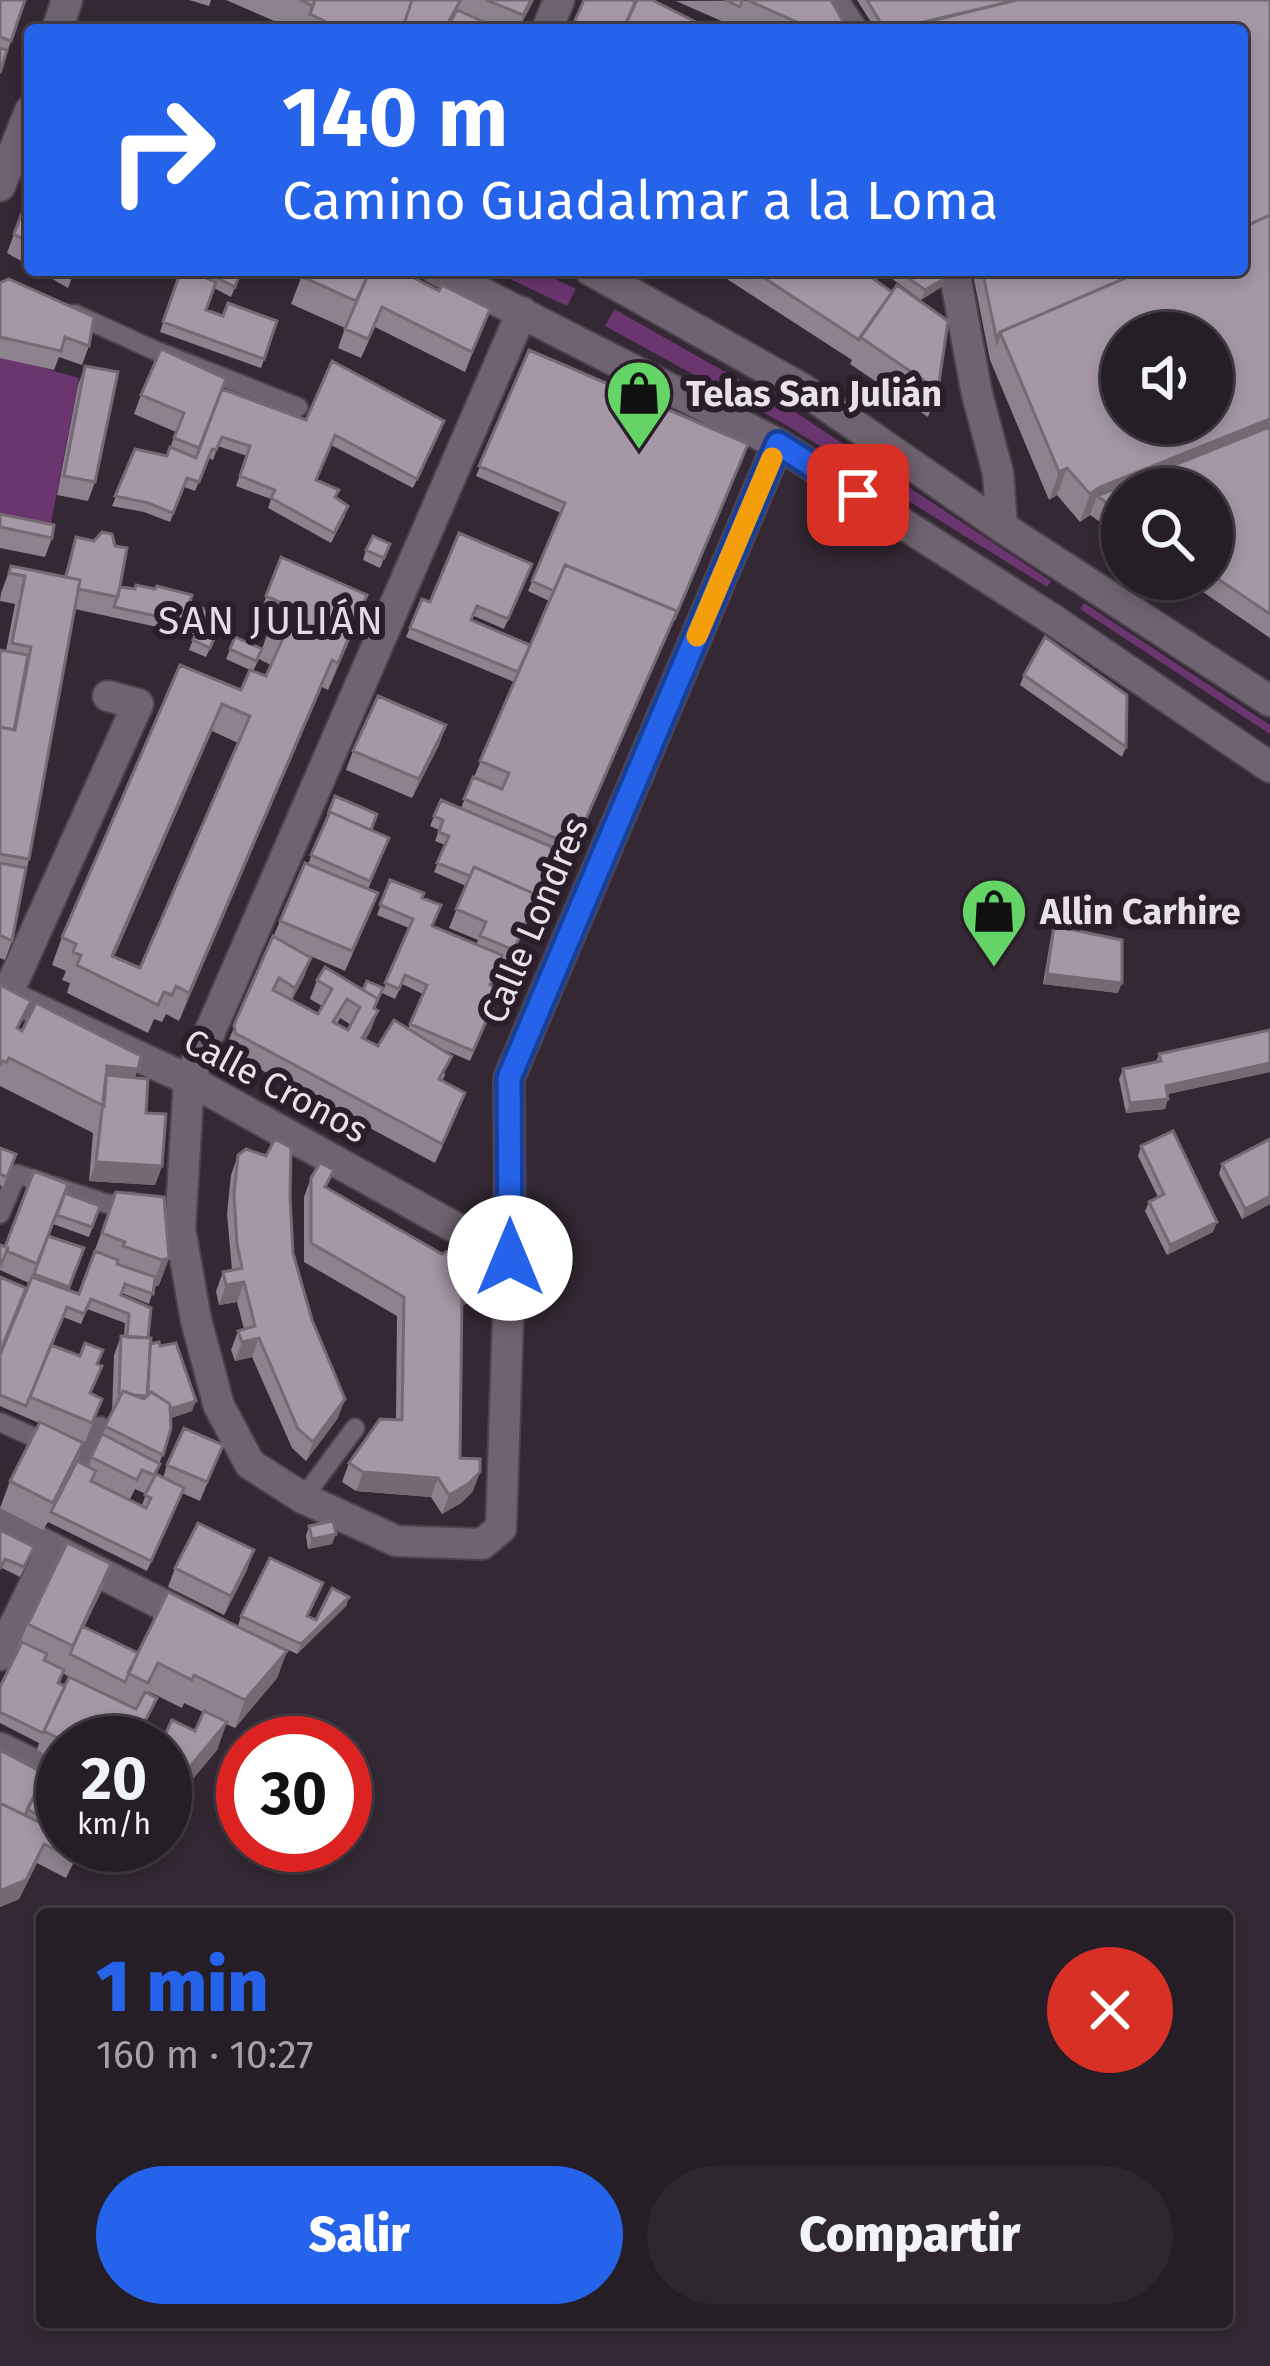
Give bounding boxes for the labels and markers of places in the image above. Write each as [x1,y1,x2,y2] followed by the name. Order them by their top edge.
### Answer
[604,358,674,452] shop icon: Telas San Julián
[686,372,942,416] place label: Telas San Julián
[807,444,909,546] pin
[959,876,1029,970] shop icon: Allin Carhire
[1039,890,1241,934] place label: Allin Carhire

